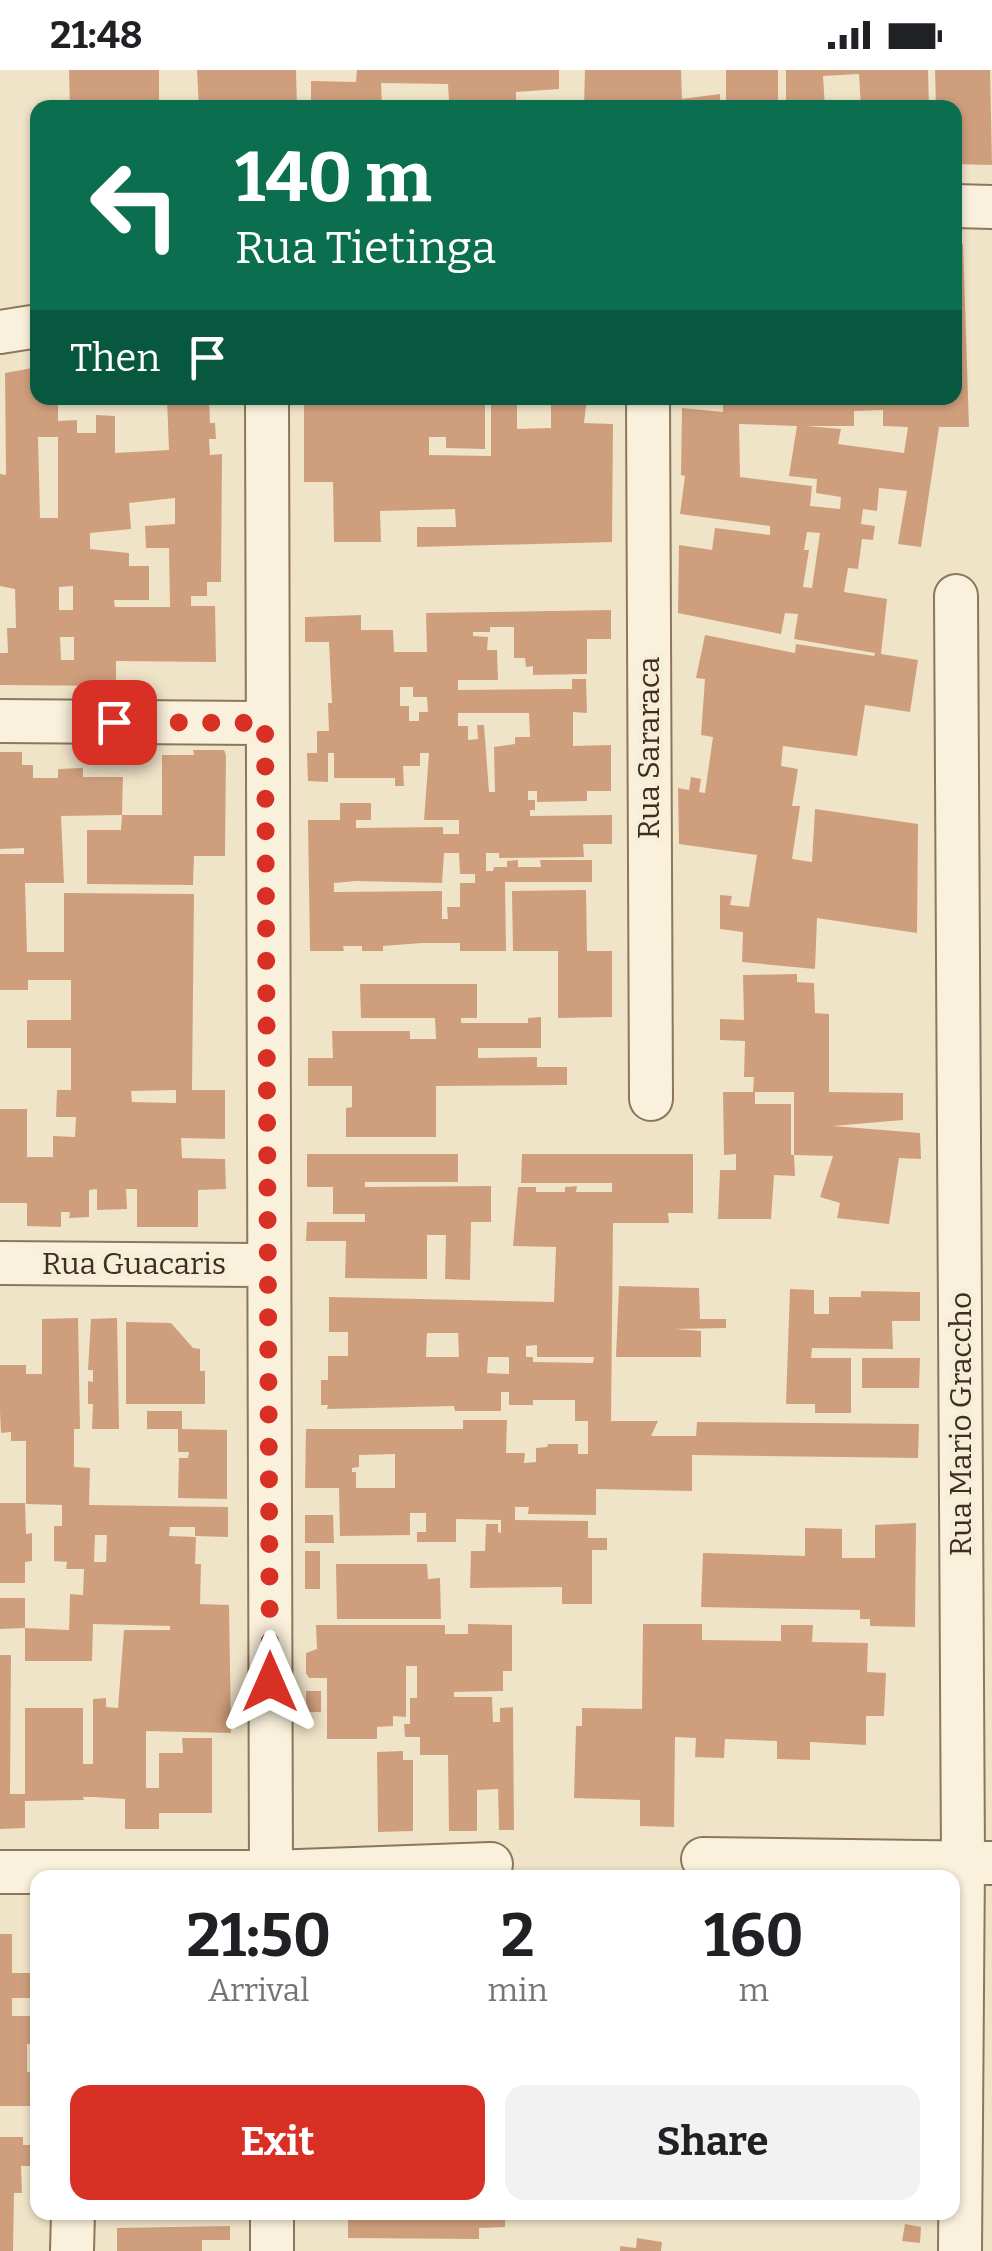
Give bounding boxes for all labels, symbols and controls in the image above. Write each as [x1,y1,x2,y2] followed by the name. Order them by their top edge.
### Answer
[50,12,143,58] text: 21:48
[235,136,432,220] text: 140 m
[70,140,200,270] icon: left
[235,221,496,275] text: Rua Tietinga
[180,330,235,385] icon: arrive
[70,335,160,381] text: Then
[631,657,667,839] street label: Rua Sararaca
[72,680,157,765] pin
[87,695,142,750] icon: arrive
[42,1246,226,1282] street label: Rua Guacaris
[943,1292,979,1556] street label: Rua Mario Graccho
[218,1630,322,1734] position arrow
[186,1900,331,1972] text: 21:50
[501,1900,534,1972] text: 2
[704,1900,804,1972] text: 160
[208,1971,309,2009] text: Arrival
[487,1971,548,2009] text: min
[739,1971,769,2009] text: m
[70,2085,485,2200] button: Exit
[505,2085,920,2200] button: Share

